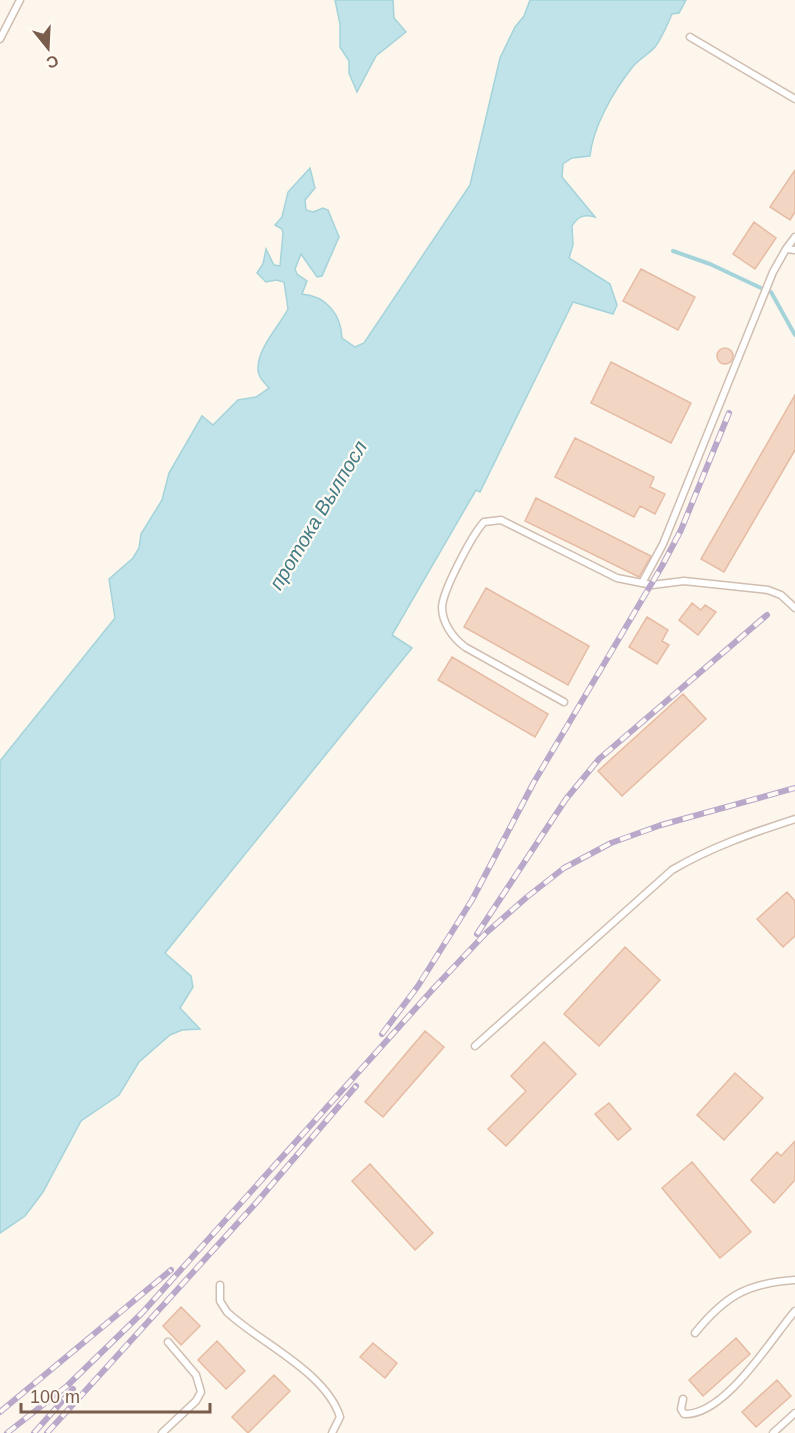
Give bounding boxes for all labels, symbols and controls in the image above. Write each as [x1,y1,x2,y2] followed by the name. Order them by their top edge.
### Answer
[18,18,78,78] north arrow
[44,52,61,72] text: С
[265,437,371,593] water label: протока Вылпосл
[21,1376,210,1414] scale bar
[30,1387,80,1407] text: 100 m

